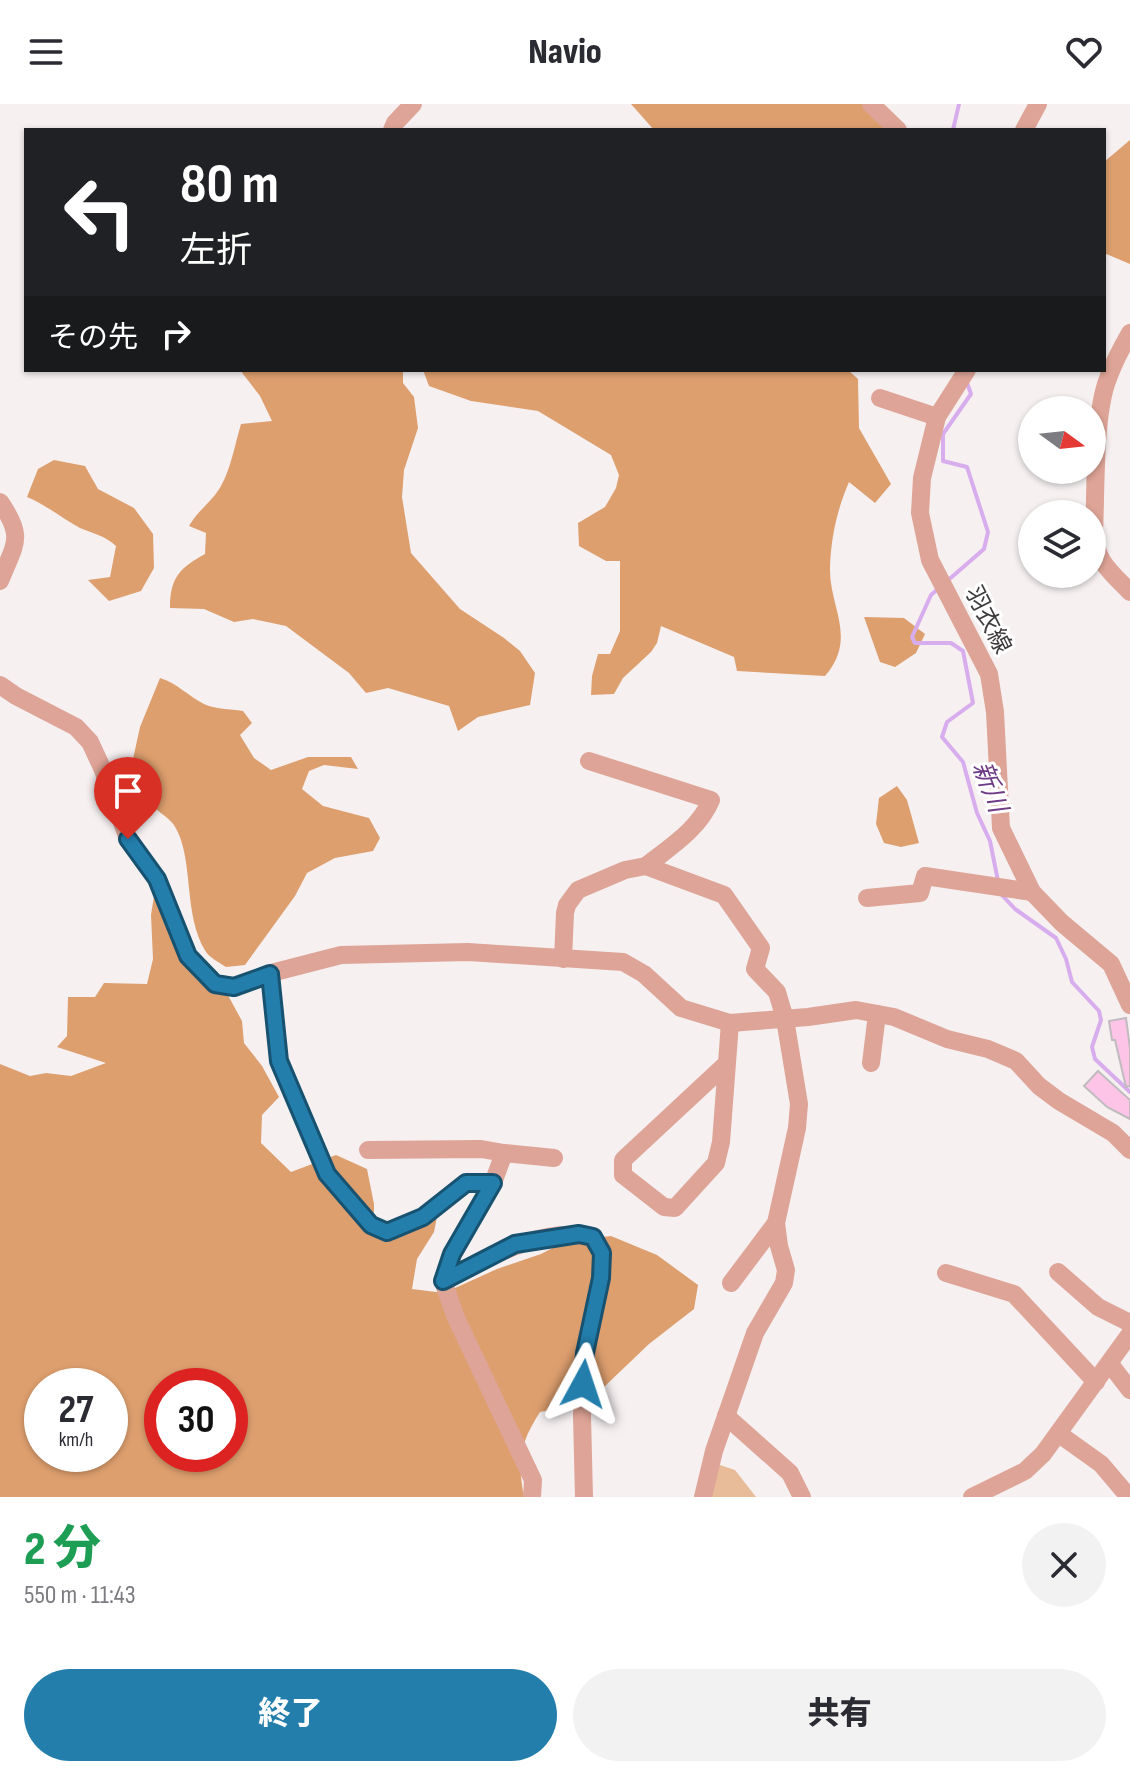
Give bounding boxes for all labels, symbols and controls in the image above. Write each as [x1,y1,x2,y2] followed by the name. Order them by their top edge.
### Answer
[24,30,68,74] icon: menu
[1062,30,1106,74] icon: heart
[528,31,602,74] text: Navio
[180,152,279,219] text: 80 m
[48,160,152,264] icon: left
[180,230,252,273] text: 左折
[154,312,198,356] icon: right
[48,320,138,356] text: その先
[1018,396,1106,484] north arrow
[1018,396,1106,588] map controls
[1018,500,1106,588] button: layers
[959,581,1017,659] street label: 羽衣線
[94,757,162,839] pin
[965,757,1014,820] water label: 新川
[106,769,150,813] icon: arrive
[541,1342,625,1426] position arrow
[144,1368,248,1472] speed limit sign: 30
[59,1386,93,1434] text: 27
[59,1428,93,1452] text: km/h
[24,1521,101,1578] text: 2 分
[1022,1523,1106,1607] button: close
[24,1580,136,1611] text: 550 m · 11:43
[24,1669,557,1761] button: 終了
[573,1669,1106,1761] button: 共有

